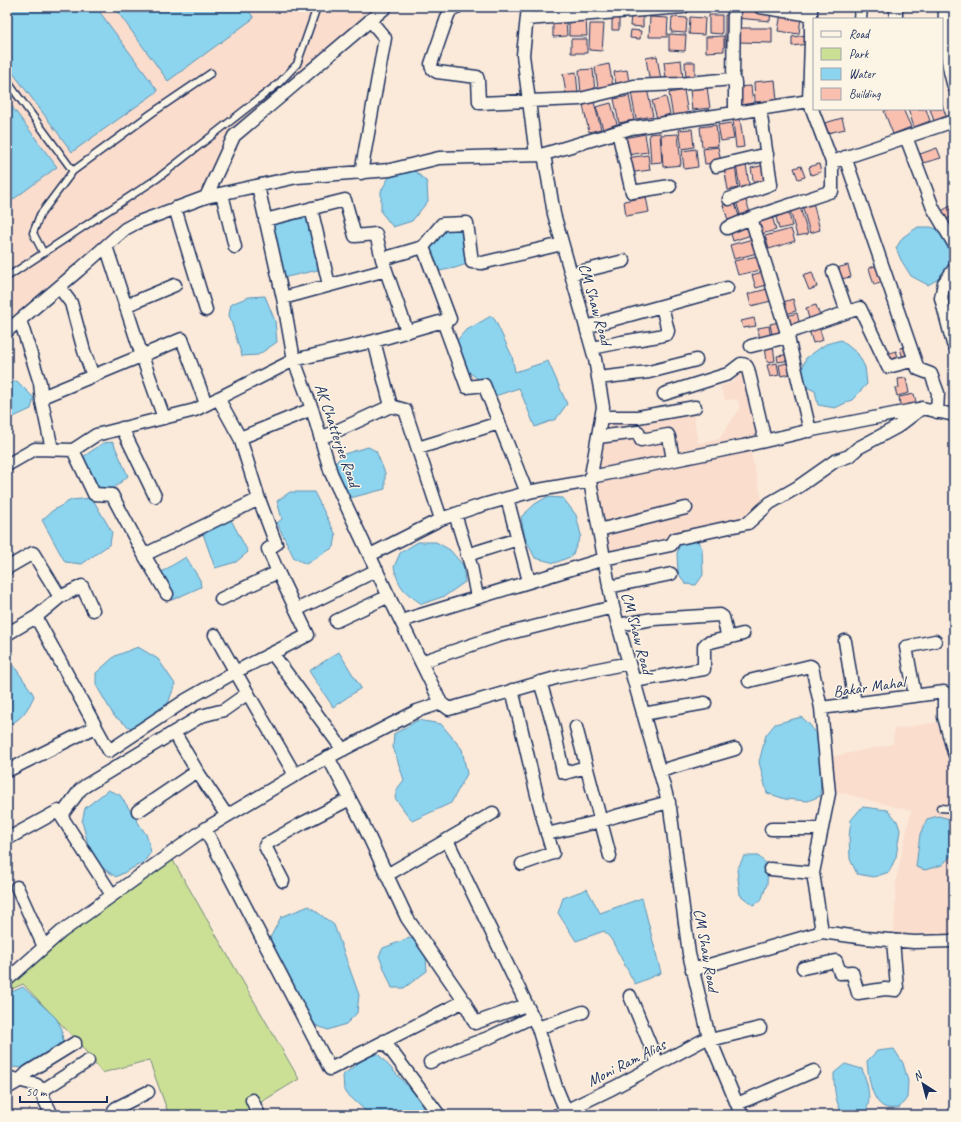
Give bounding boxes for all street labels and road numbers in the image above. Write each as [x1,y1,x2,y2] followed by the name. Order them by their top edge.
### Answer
[574,261,617,350] street label: CM Shaw Road
[310,381,365,492] street label: AK Chatterjee Road
[617,590,658,679] street label: CM Shaw Road
[832,672,910,702] street label: Bakar Mahal
[689,907,724,996] street label: CM Shaw Road
[584,1034,670,1091] street label: Moni Ram Alias

